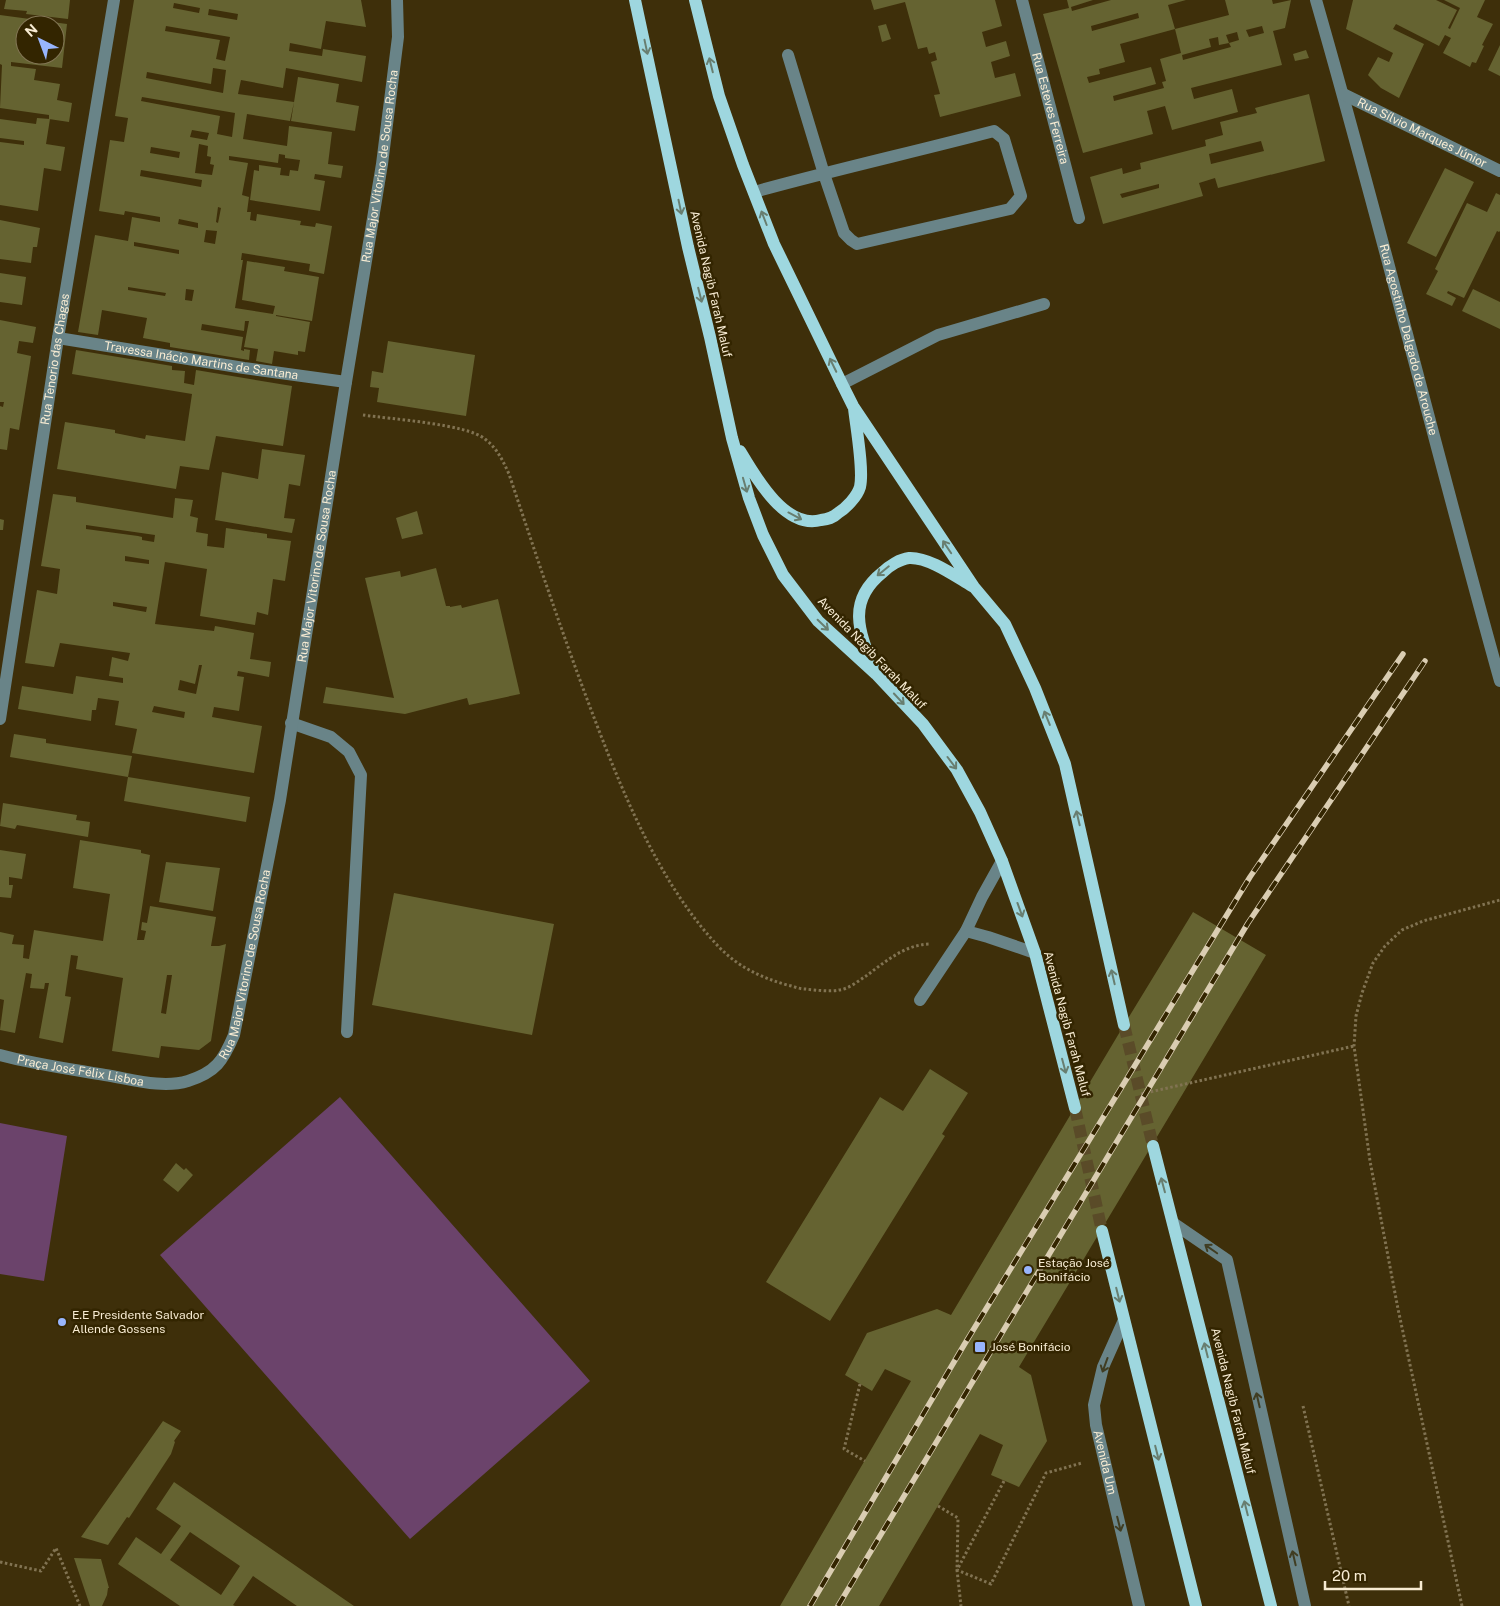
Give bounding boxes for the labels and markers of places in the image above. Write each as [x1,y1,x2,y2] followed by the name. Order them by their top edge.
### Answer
[1038,1256,1110,1284] place label: Estação José Bonifácio
[1022,1264,1034,1276] marker: Estação José Bonifácio
[72,1308,205,1336] place label: E.E Presidente Salvador Allende Gossens
[56,1316,68,1328] marker: E.E Presidente Salvador Allende Gossens
[973,1340,987,1354] marker: José Bonifácio
[991,1340,1071,1354] place label: José Bonifácio

